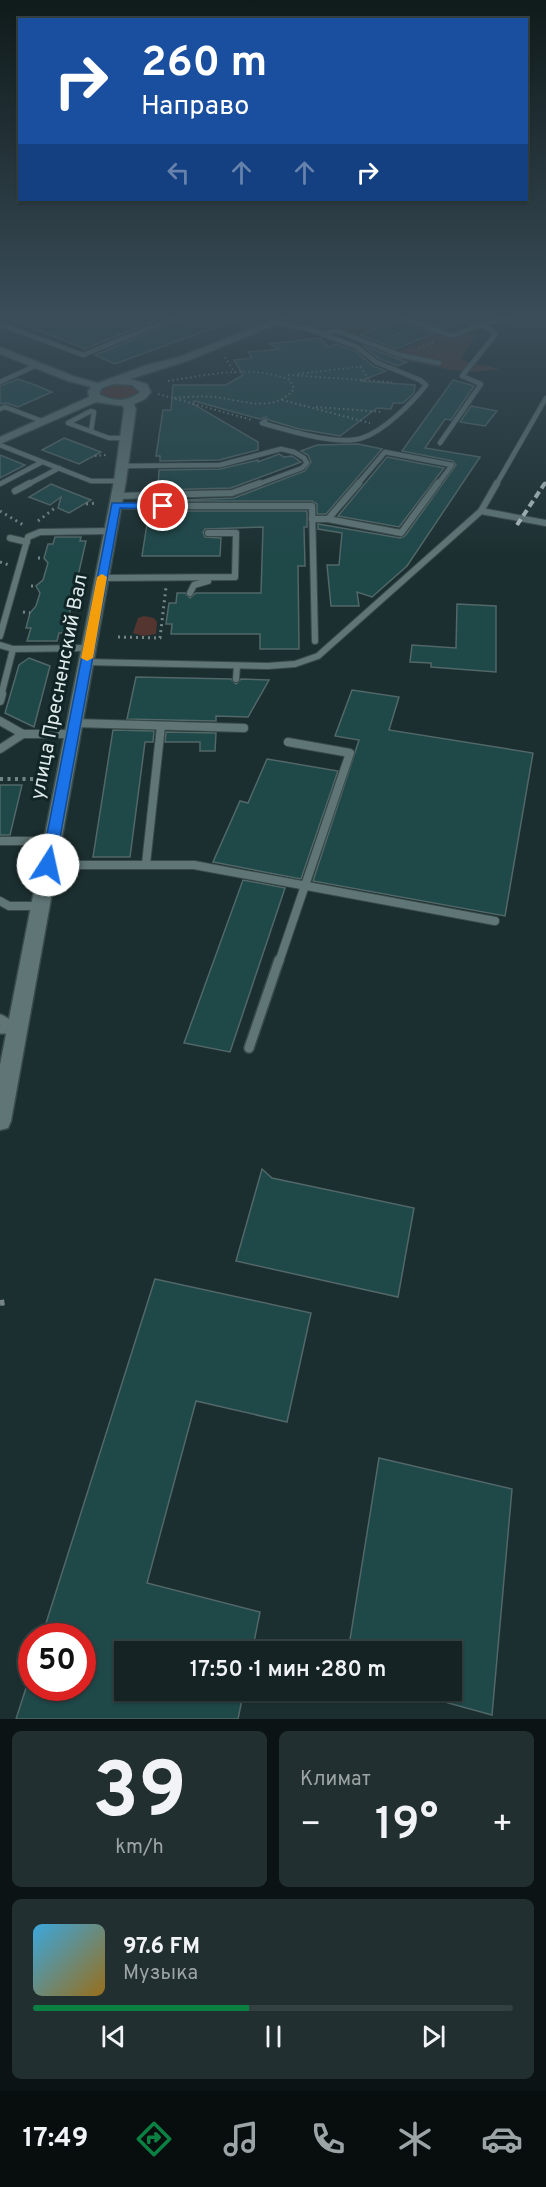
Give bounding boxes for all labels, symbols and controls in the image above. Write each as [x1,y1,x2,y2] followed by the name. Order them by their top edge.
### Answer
[141,38,267,91] text: 260 m
[42,42,120,120] icon: right
[141,90,249,124] text: Направо
[162,156,195,189] icon: left
[225,156,258,189] icon: ahead
[288,156,321,189] icon: ahead
[351,156,384,189] icon: right
[137,480,188,531] pin
[146,489,179,522] icon: arrive
[25,572,95,802] street label: улица Пресненский Вал
[16,833,80,897] position arrow
[18,1623,96,1701] speed limit sign: 50
[190,1657,386,1684] text: 17:50 · 1 мин · 280 m
[92,1746,187,1845] text: 39
[300,1767,371,1793] text: Климат
[375,1798,438,1855] text: 19°
[300,1805,321,1847] text: −
[492,1805,513,1847] text: +
[115,1835,164,1861] text: km/h
[123,1934,200,1961] text: 97.6 FM
[123,1961,198,1987] text: Музыка
[97,2020,130,2053] icon: previous
[257,2020,290,2053] icon: pause
[417,2020,450,2053] icon: next
[133,2118,175,2160] icon: directions
[220,2118,262,2160] icon: music
[307,2118,349,2160] icon: phone
[394,2118,436,2160] icon: climate
[481,2118,523,2160] icon: car
[23,2122,88,2156] text: 17:49

